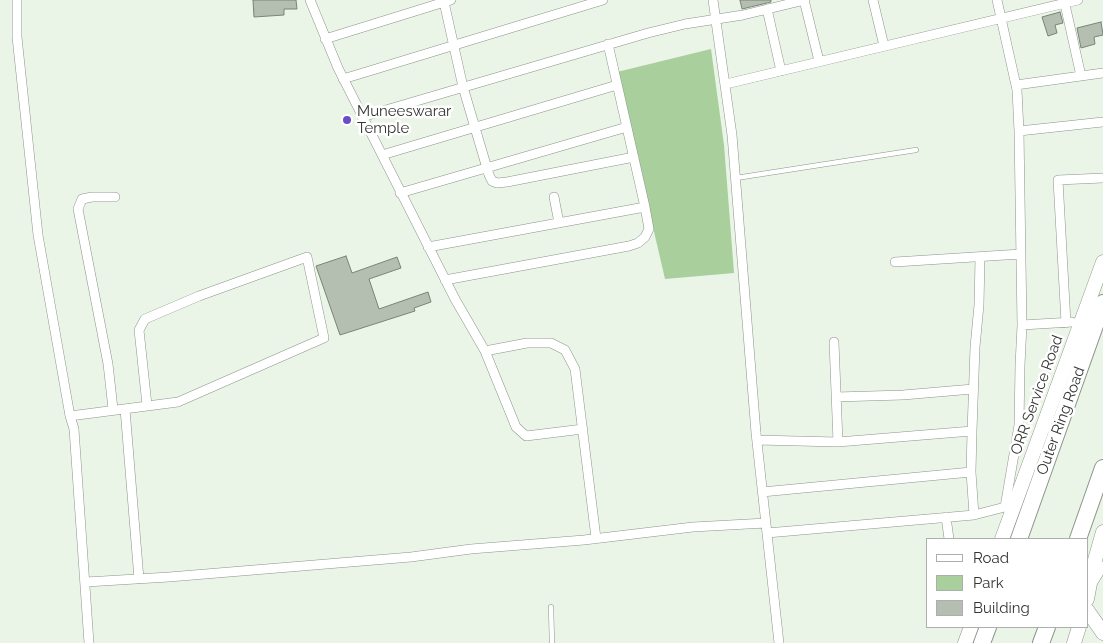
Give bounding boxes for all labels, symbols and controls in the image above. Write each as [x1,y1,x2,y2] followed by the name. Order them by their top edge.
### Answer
[357,102,451,137] place label: Muneeswarar Temple
[341,114,353,126] marker: Muneeswarar Temple
[1007,333,1067,457] street label: ORR Service Road
[1033,364,1089,478] street label: Outer Ring Road
[926,538,1088,628] legend
[973,549,1009,567] text: Road
[973,574,1004,592] text: Park
[973,599,1030,617] text: Building

